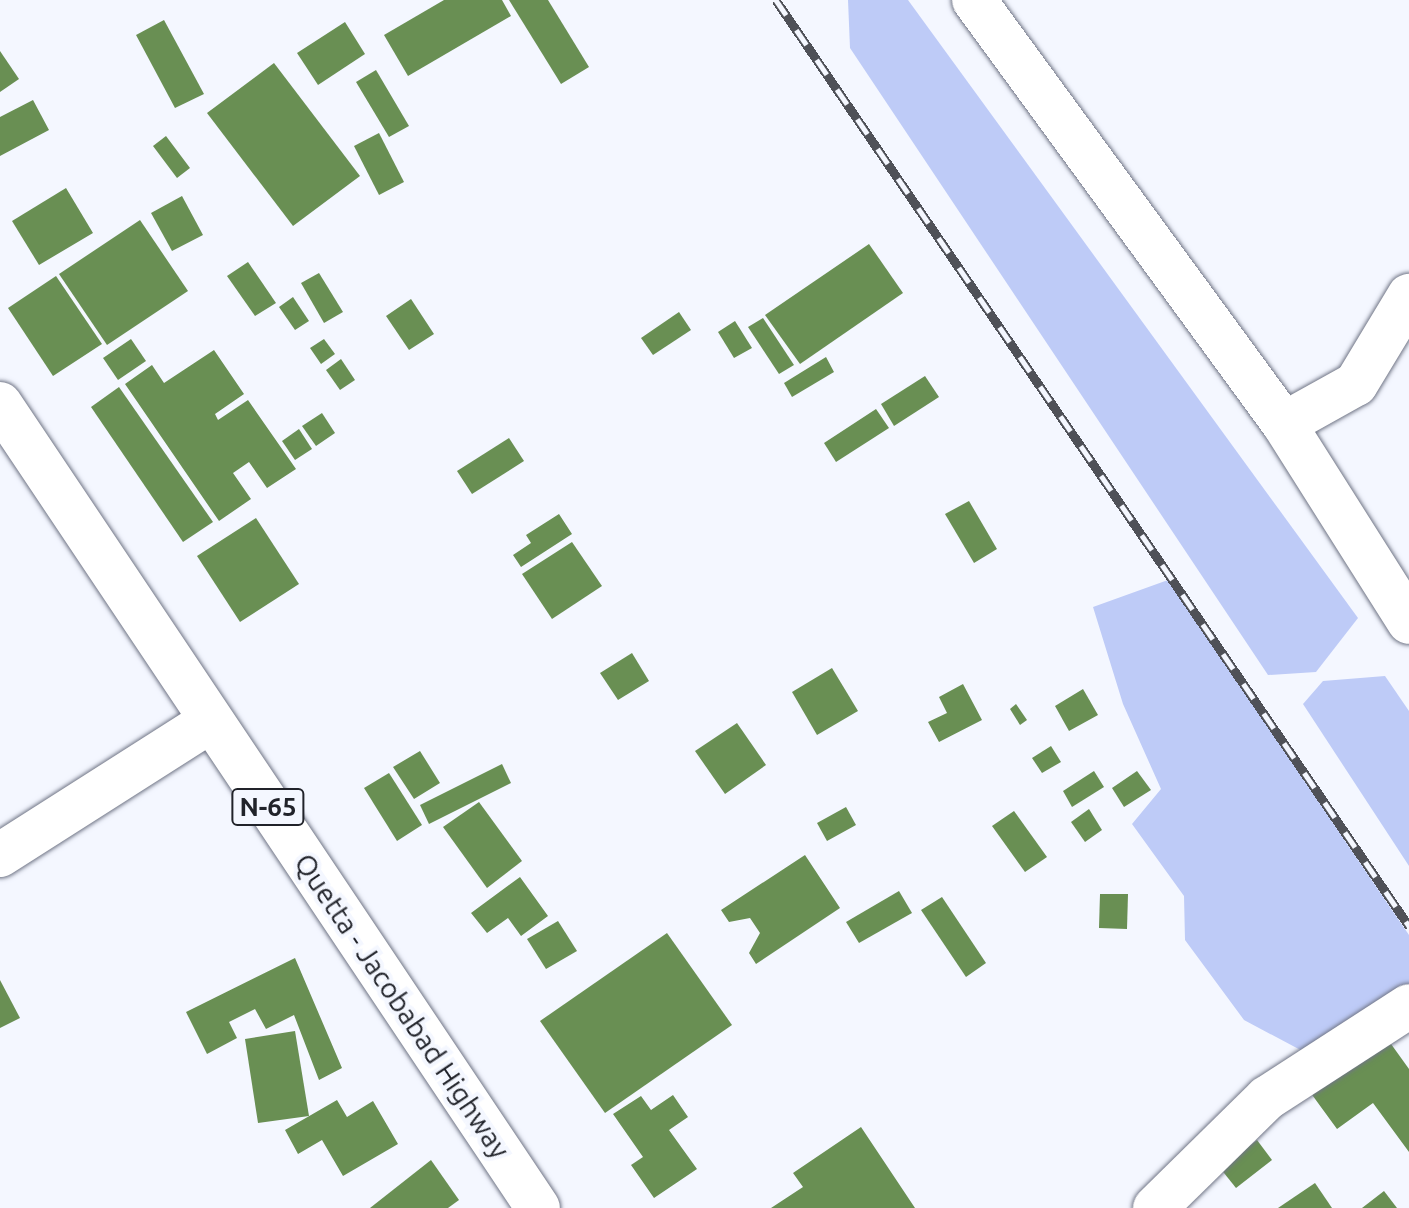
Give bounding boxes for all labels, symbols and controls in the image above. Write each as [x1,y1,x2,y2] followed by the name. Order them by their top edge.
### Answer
[230,785,306,829] road number: N-65
[287,847,517,1165] street label: Quetta - Jacobabad Highway

